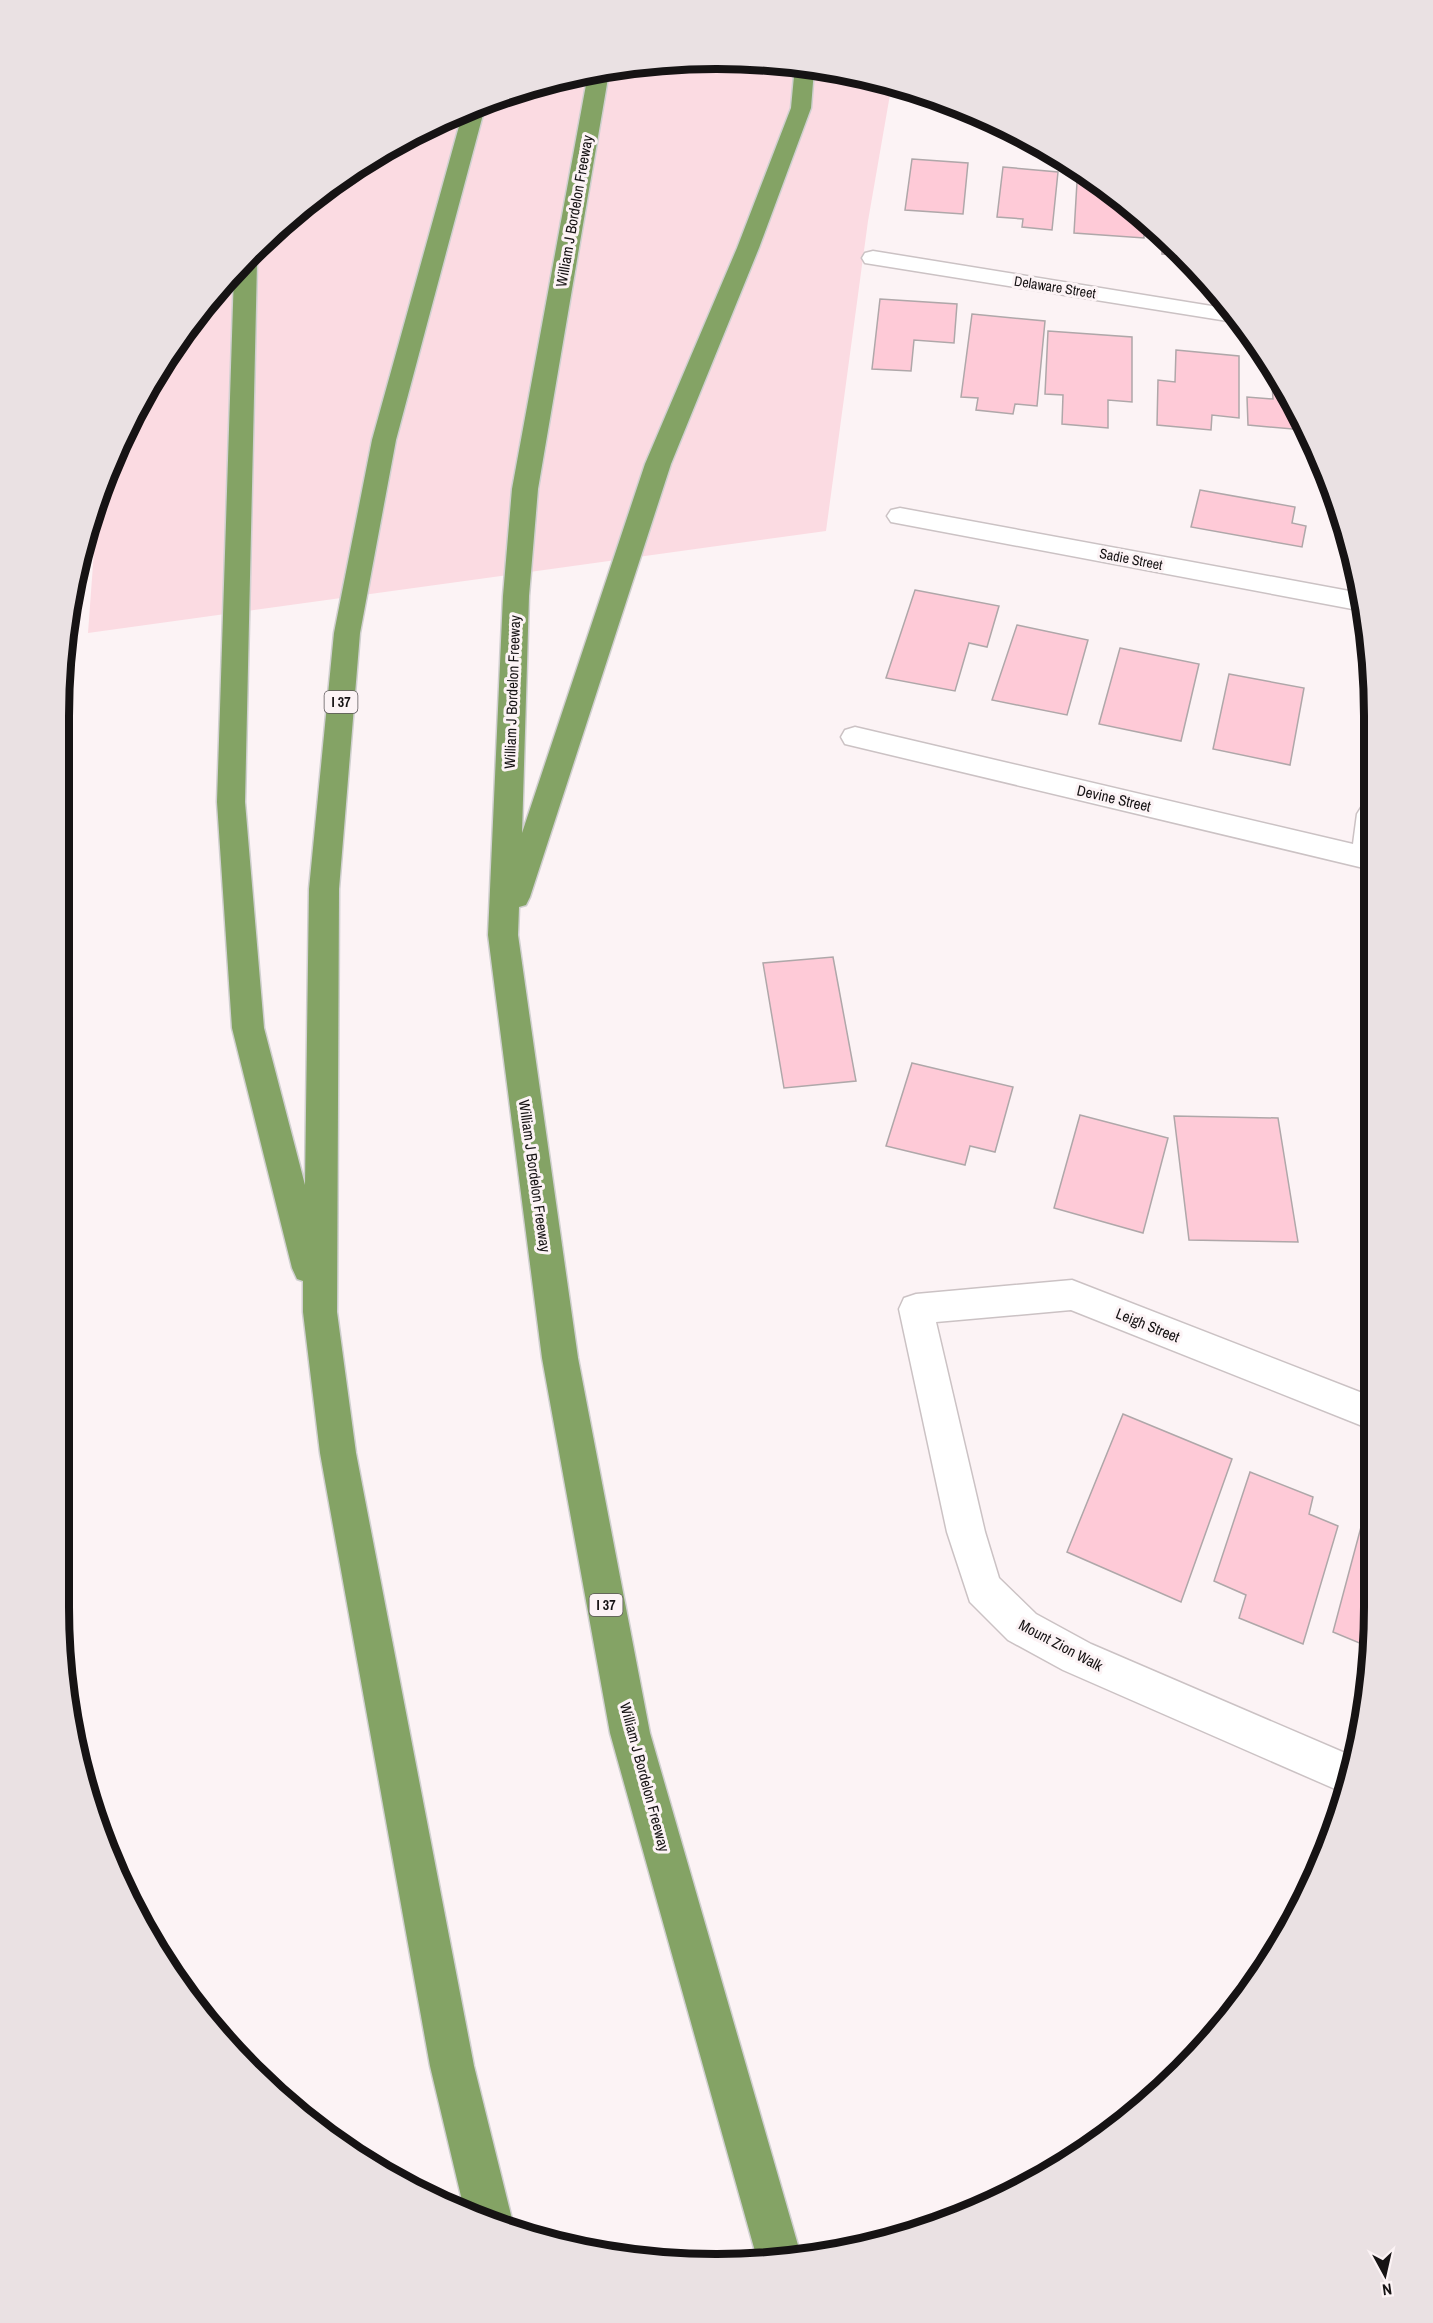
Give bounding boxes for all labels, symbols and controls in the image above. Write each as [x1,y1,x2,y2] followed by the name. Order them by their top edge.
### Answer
[550,133,598,289] street label: William J Bordelon Freeway
[1013,272,1097,302] street label: Delaware Street
[1098,544,1164,574] street label: Sadie Street
[499,614,525,769] street label: William J Bordelon Freeway
[324,691,358,713] road number: I 37
[1075,779,1154,817] street label: Devine Street
[514,1098,556,1254] street label: William J Bordelon Freeway
[1113,1303,1184,1348] street label: Leigh Street
[590,1594,622,1616] road number: I 37
[1015,1614,1108,1676] street label: Mount Zion Walk
[615,1700,675,1855] street label: William J Bordelon Freeway
[1355,2245,1415,2305] north arrow
[1381,2278,1393,2301] text: N

